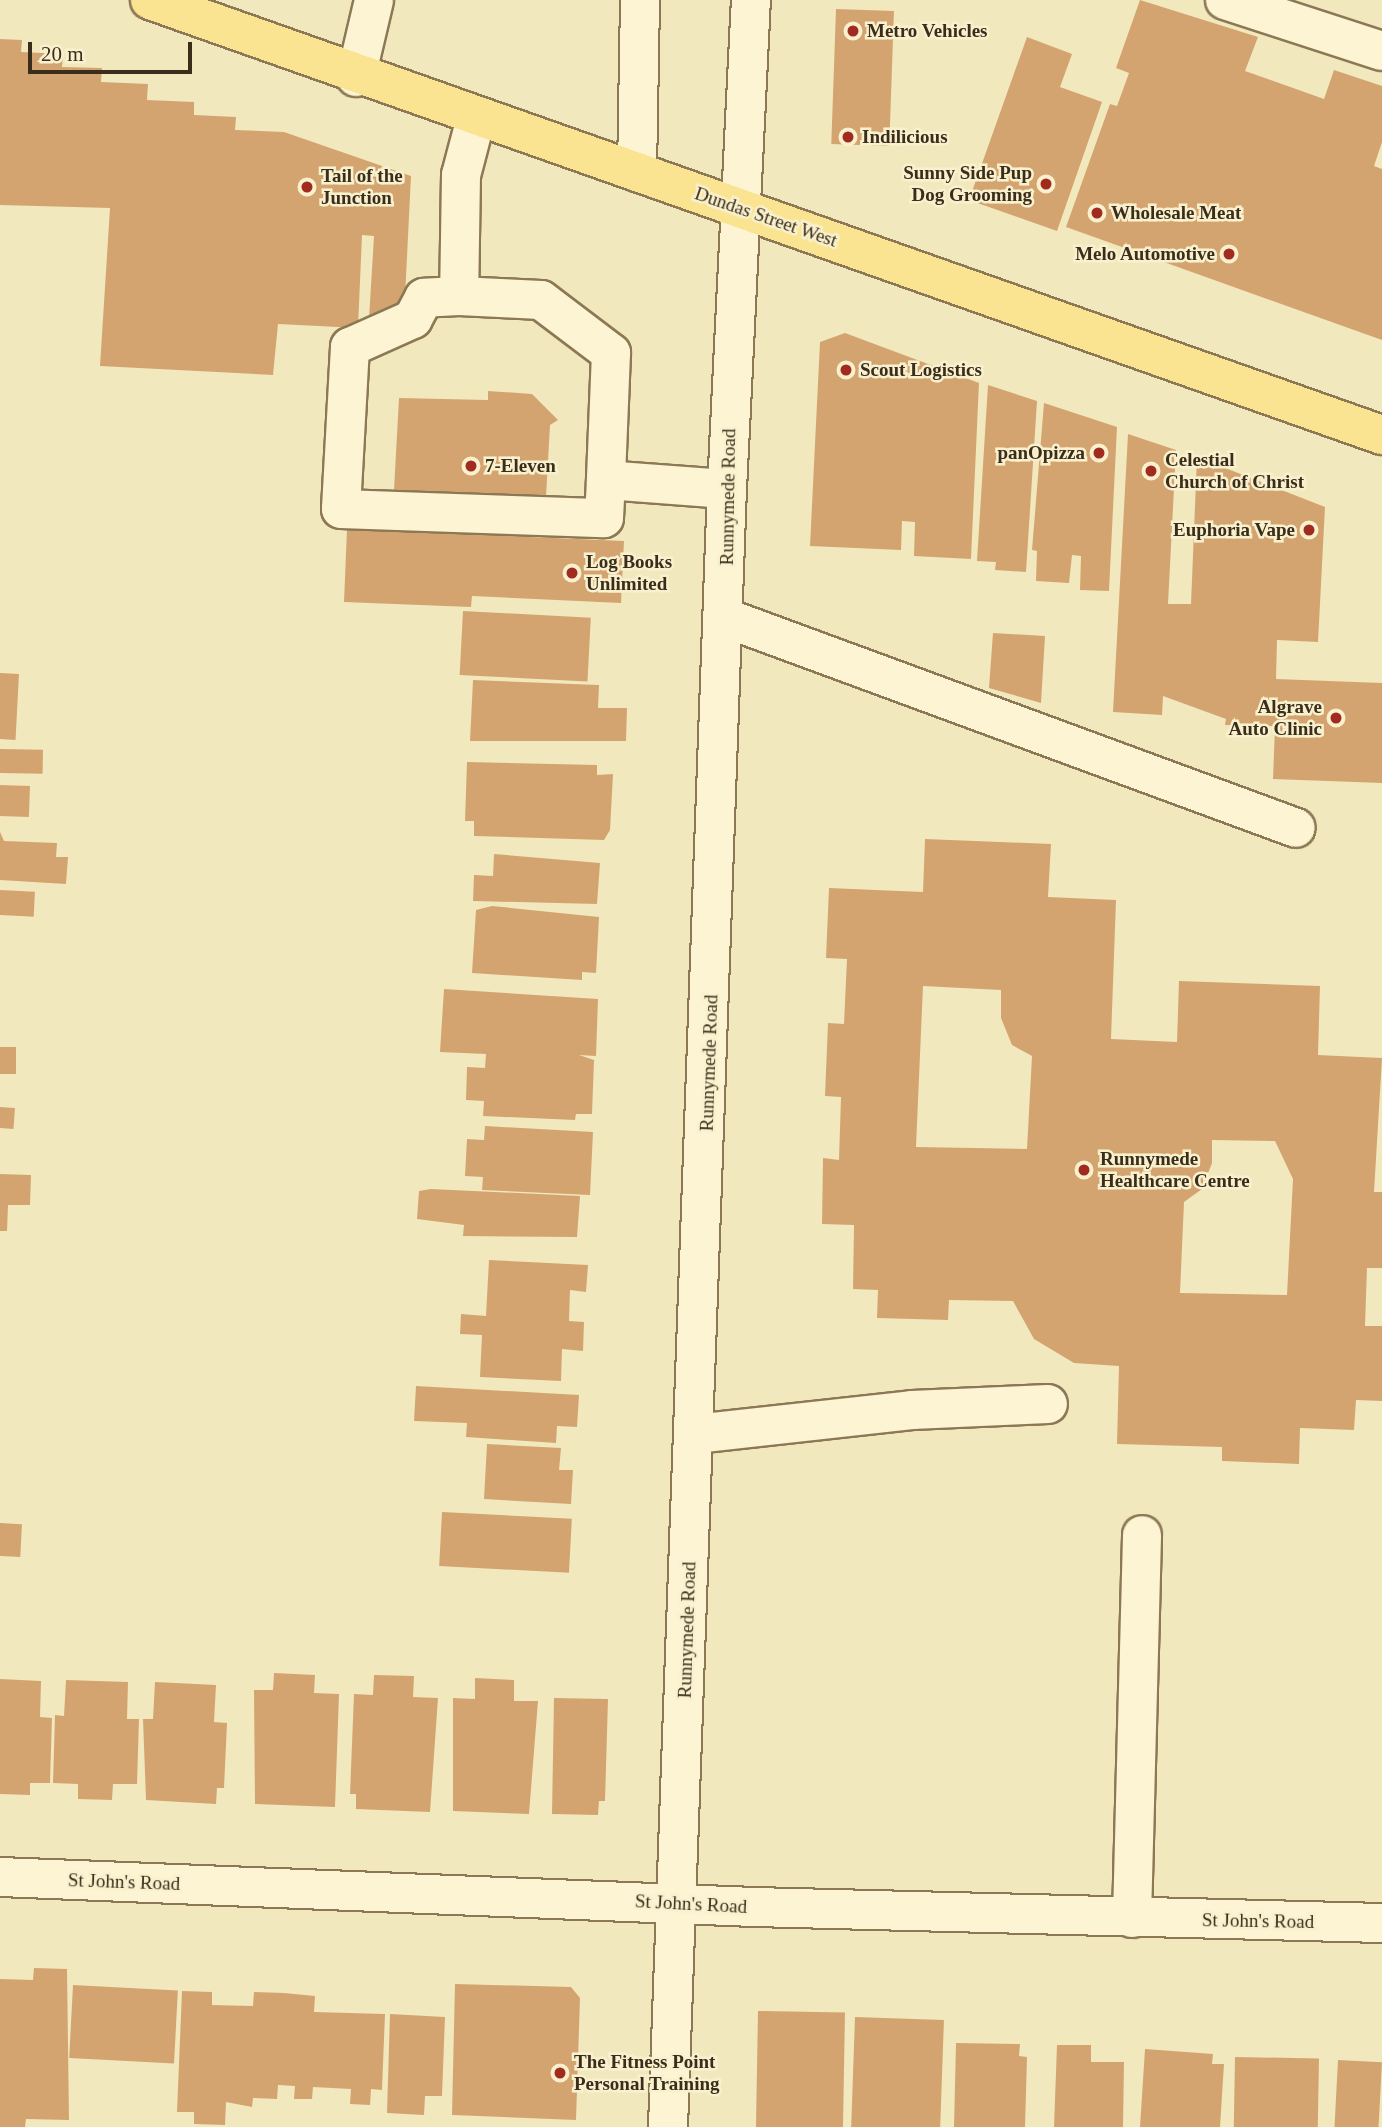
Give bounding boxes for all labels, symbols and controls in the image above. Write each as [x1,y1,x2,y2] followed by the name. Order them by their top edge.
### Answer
[867,20,988,42] place label: Metro Vehicles
[845,23,861,39] marker: Metro Vehicles
[32,28,196,72] scale bar
[41,42,84,66] text: 20 m
[862,126,948,148] place label: Indilicious
[840,129,856,145] marker: Indilicious
[903,162,1032,206] place label: Sunny Side Pup Dog Grooming
[321,165,403,209] place label: Tail of the Junction
[1038,176,1054,192] marker: Sunny Side Pup Dog Grooming
[299,179,315,195] marker: Tail of the Junction
[692,182,840,252] street label: Dundas Street West
[1111,202,1241,224] place label: Wholesale Meat
[1089,205,1105,221] marker: Wholesale Meat
[1074,243,1215,265] place label: Melo Automotive
[1221,246,1237,262] marker: Melo Automotive
[860,359,982,381] place label: Scout Logistics
[838,362,854,378] marker: Scout Logistics
[715,428,741,566] street label: Runnymede Road
[997,442,1085,464] place label: panOpizza
[1091,445,1107,461] marker: panOpizza
[1165,449,1304,493] place label: Celestial Church of Christ
[485,455,556,477] place label: 7-Eleven
[463,458,479,474] marker: 7-Eleven
[1143,463,1159,479] marker: Celestial Church of Christ
[1173,519,1295,541] place label: Euphoria Vape
[1301,522,1317,538] marker: Euphoria Vape
[586,551,672,595] place label: Log Books Unlimited
[564,565,580,581] marker: Log Books Unlimited
[1229,696,1322,740] place label: Algrave Auto Clinic
[1328,710,1344,726] marker: Algrave Auto Clinic
[695,994,723,1132] street label: Runnymede Road
[1100,1148,1250,1192] place label: Runnymede Healthcare Centre
[1074,1160,1094,1180] marker: Runnymede Healthcare Centre
[673,1561,701,1699] street label: Runnymede Road
[68,1869,180,1895] street label: St John's Road
[634,1890,748,1918] street label: St John's Road
[1202,1909,1314,1933] street label: St John's Road
[574,2051,720,2095] place label: The Fitness Point Personal Training
[552,2065,568,2081] marker: The Fitness Point Personal Training

